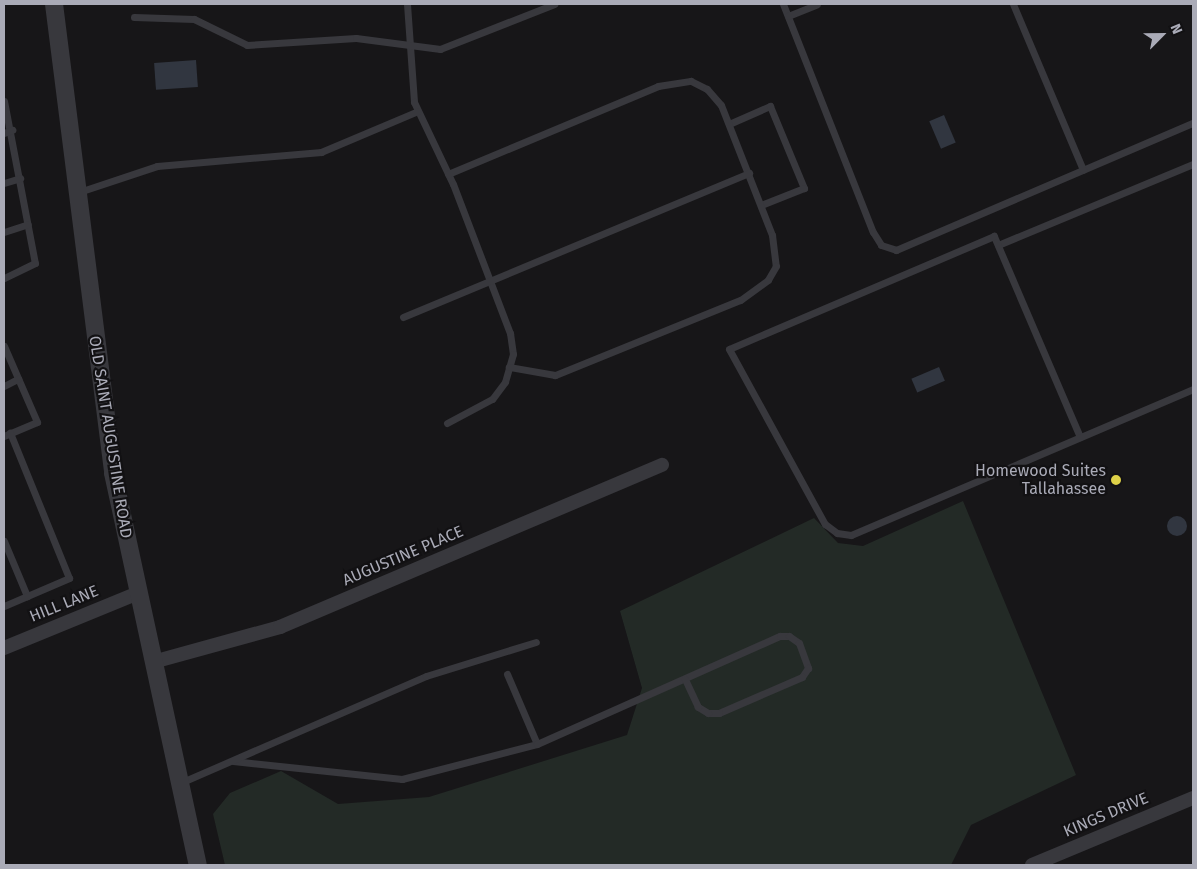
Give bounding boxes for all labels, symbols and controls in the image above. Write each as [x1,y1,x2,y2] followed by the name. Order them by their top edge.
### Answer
[1137,10,1187,60] north arrow
[1167,21,1186,37] text: N
[85,334,135,540] street label: OLD SAINT AUGUSTINE ROAD
[975,461,1106,499] place label: Homewood Suites Tallahassee
[1110,474,1122,486] marker: Homewood Suites Tallahassee
[340,522,466,590] street label: AUGUSTINE PLACE
[27,582,101,626] street label: HILL LANE
[1061,789,1151,841] street label: KINGS DRIVE

